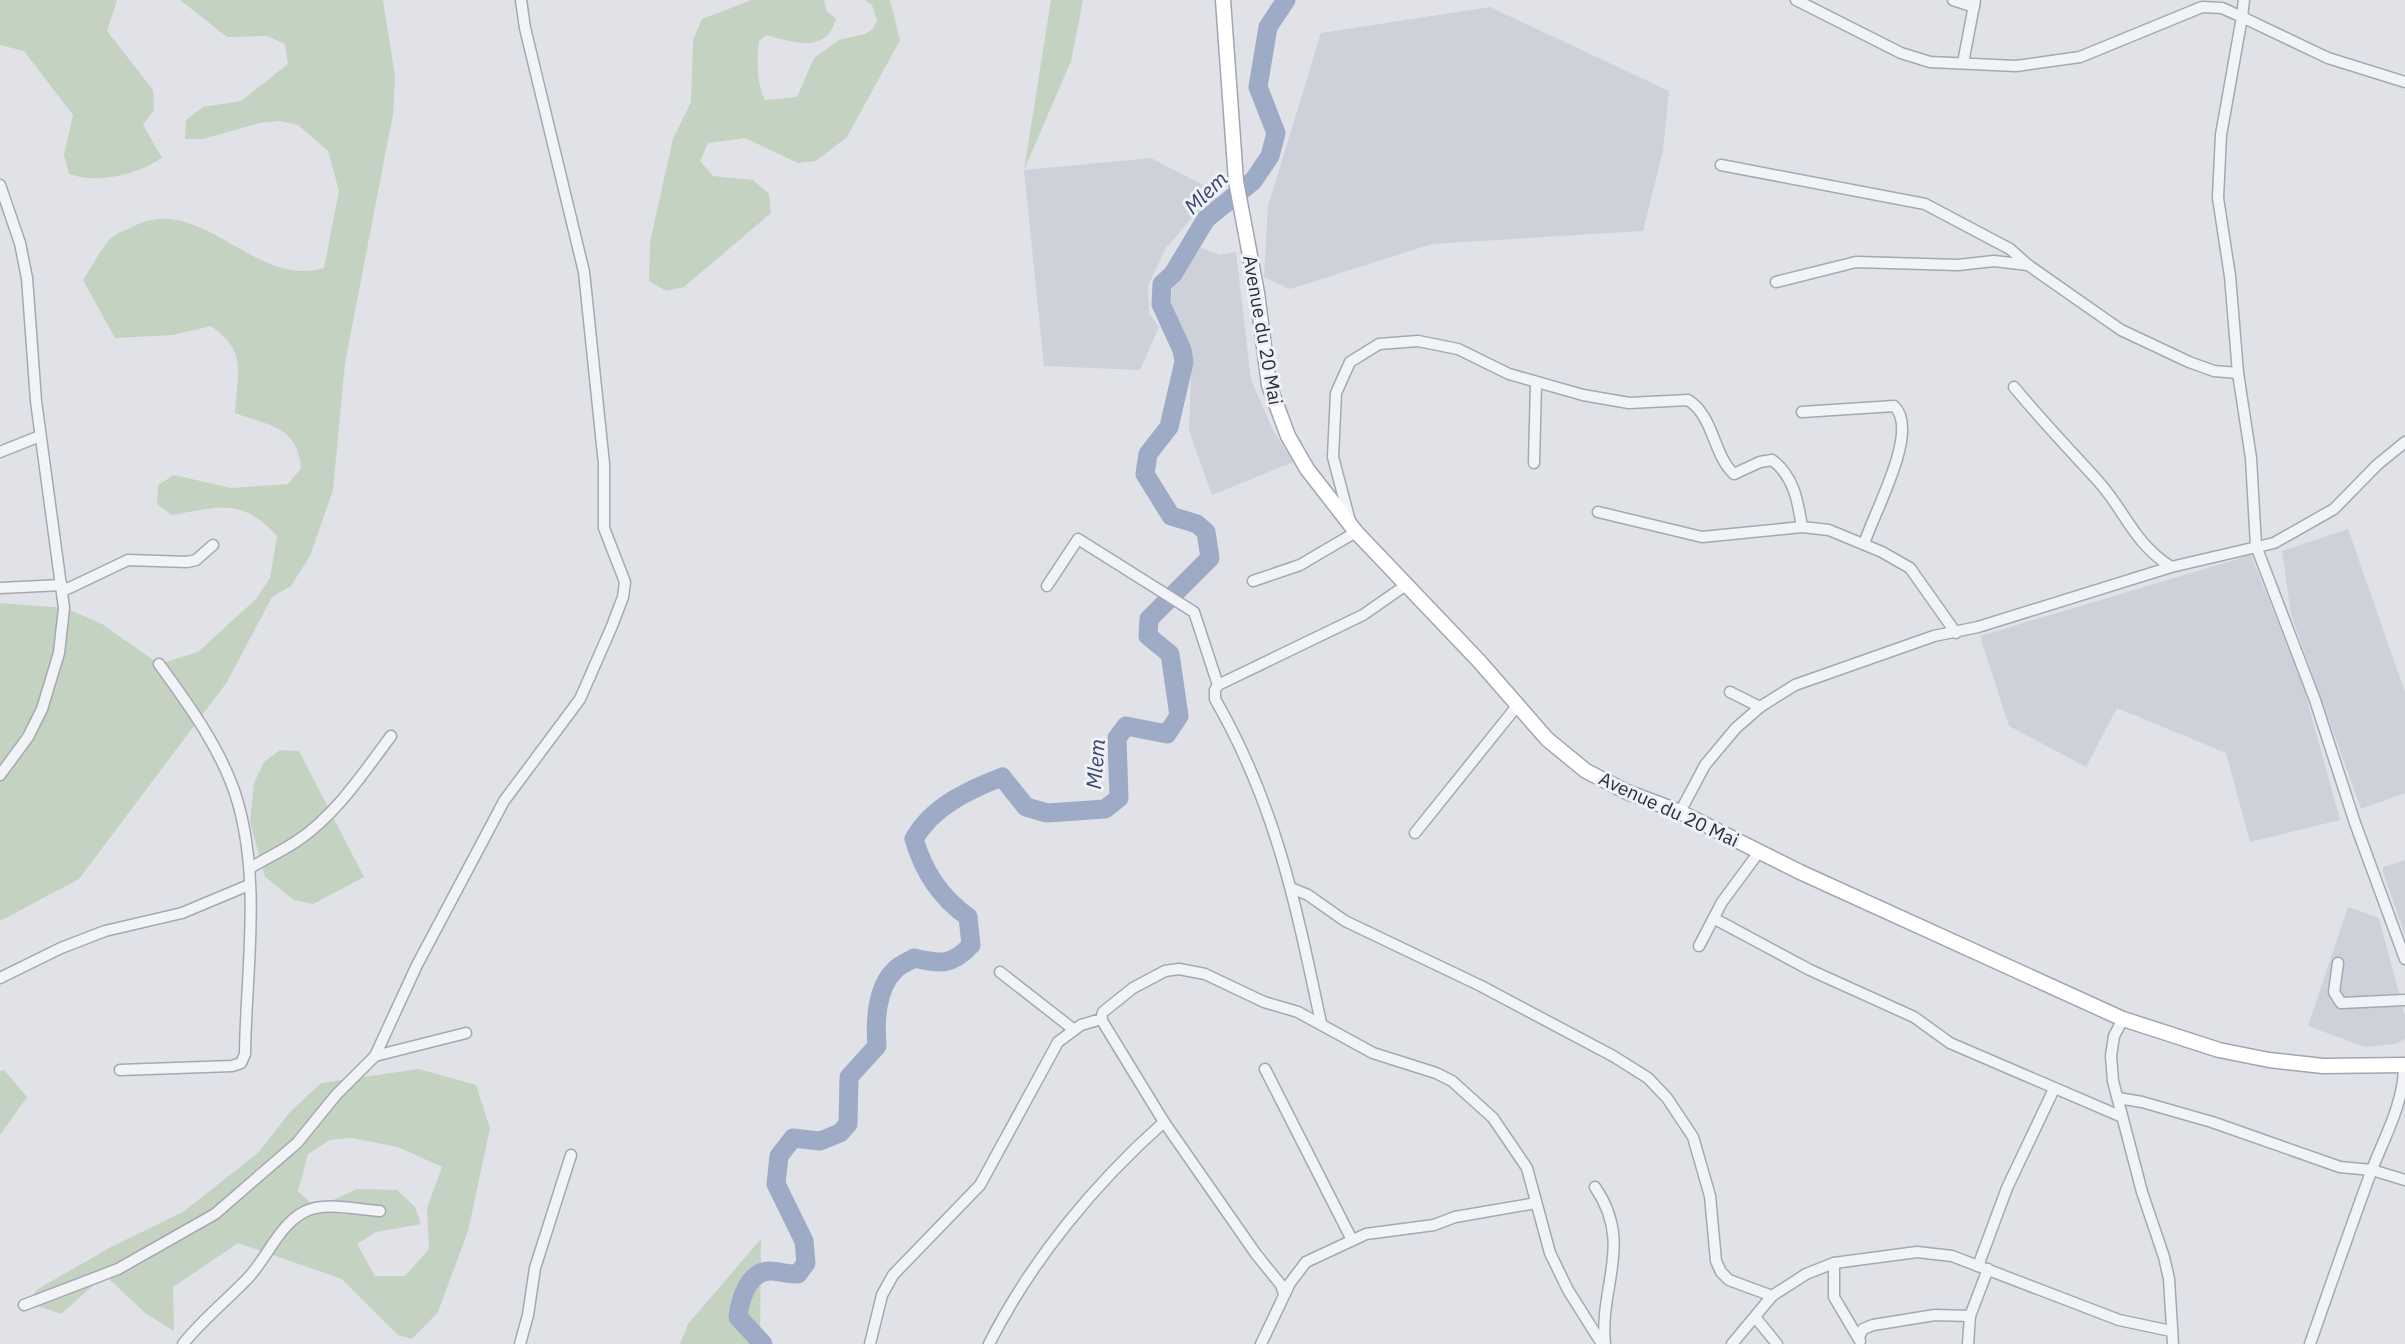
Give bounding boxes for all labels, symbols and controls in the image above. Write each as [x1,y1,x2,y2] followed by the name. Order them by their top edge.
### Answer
[1177,165,1233,220] water label: Mlem
[1238,253,1288,407] street label: Avenue du 20 Mai
[1079,738,1111,790] water label: Mlem
[1595,766,1743,852] street label: Avenue du 20 Mai

